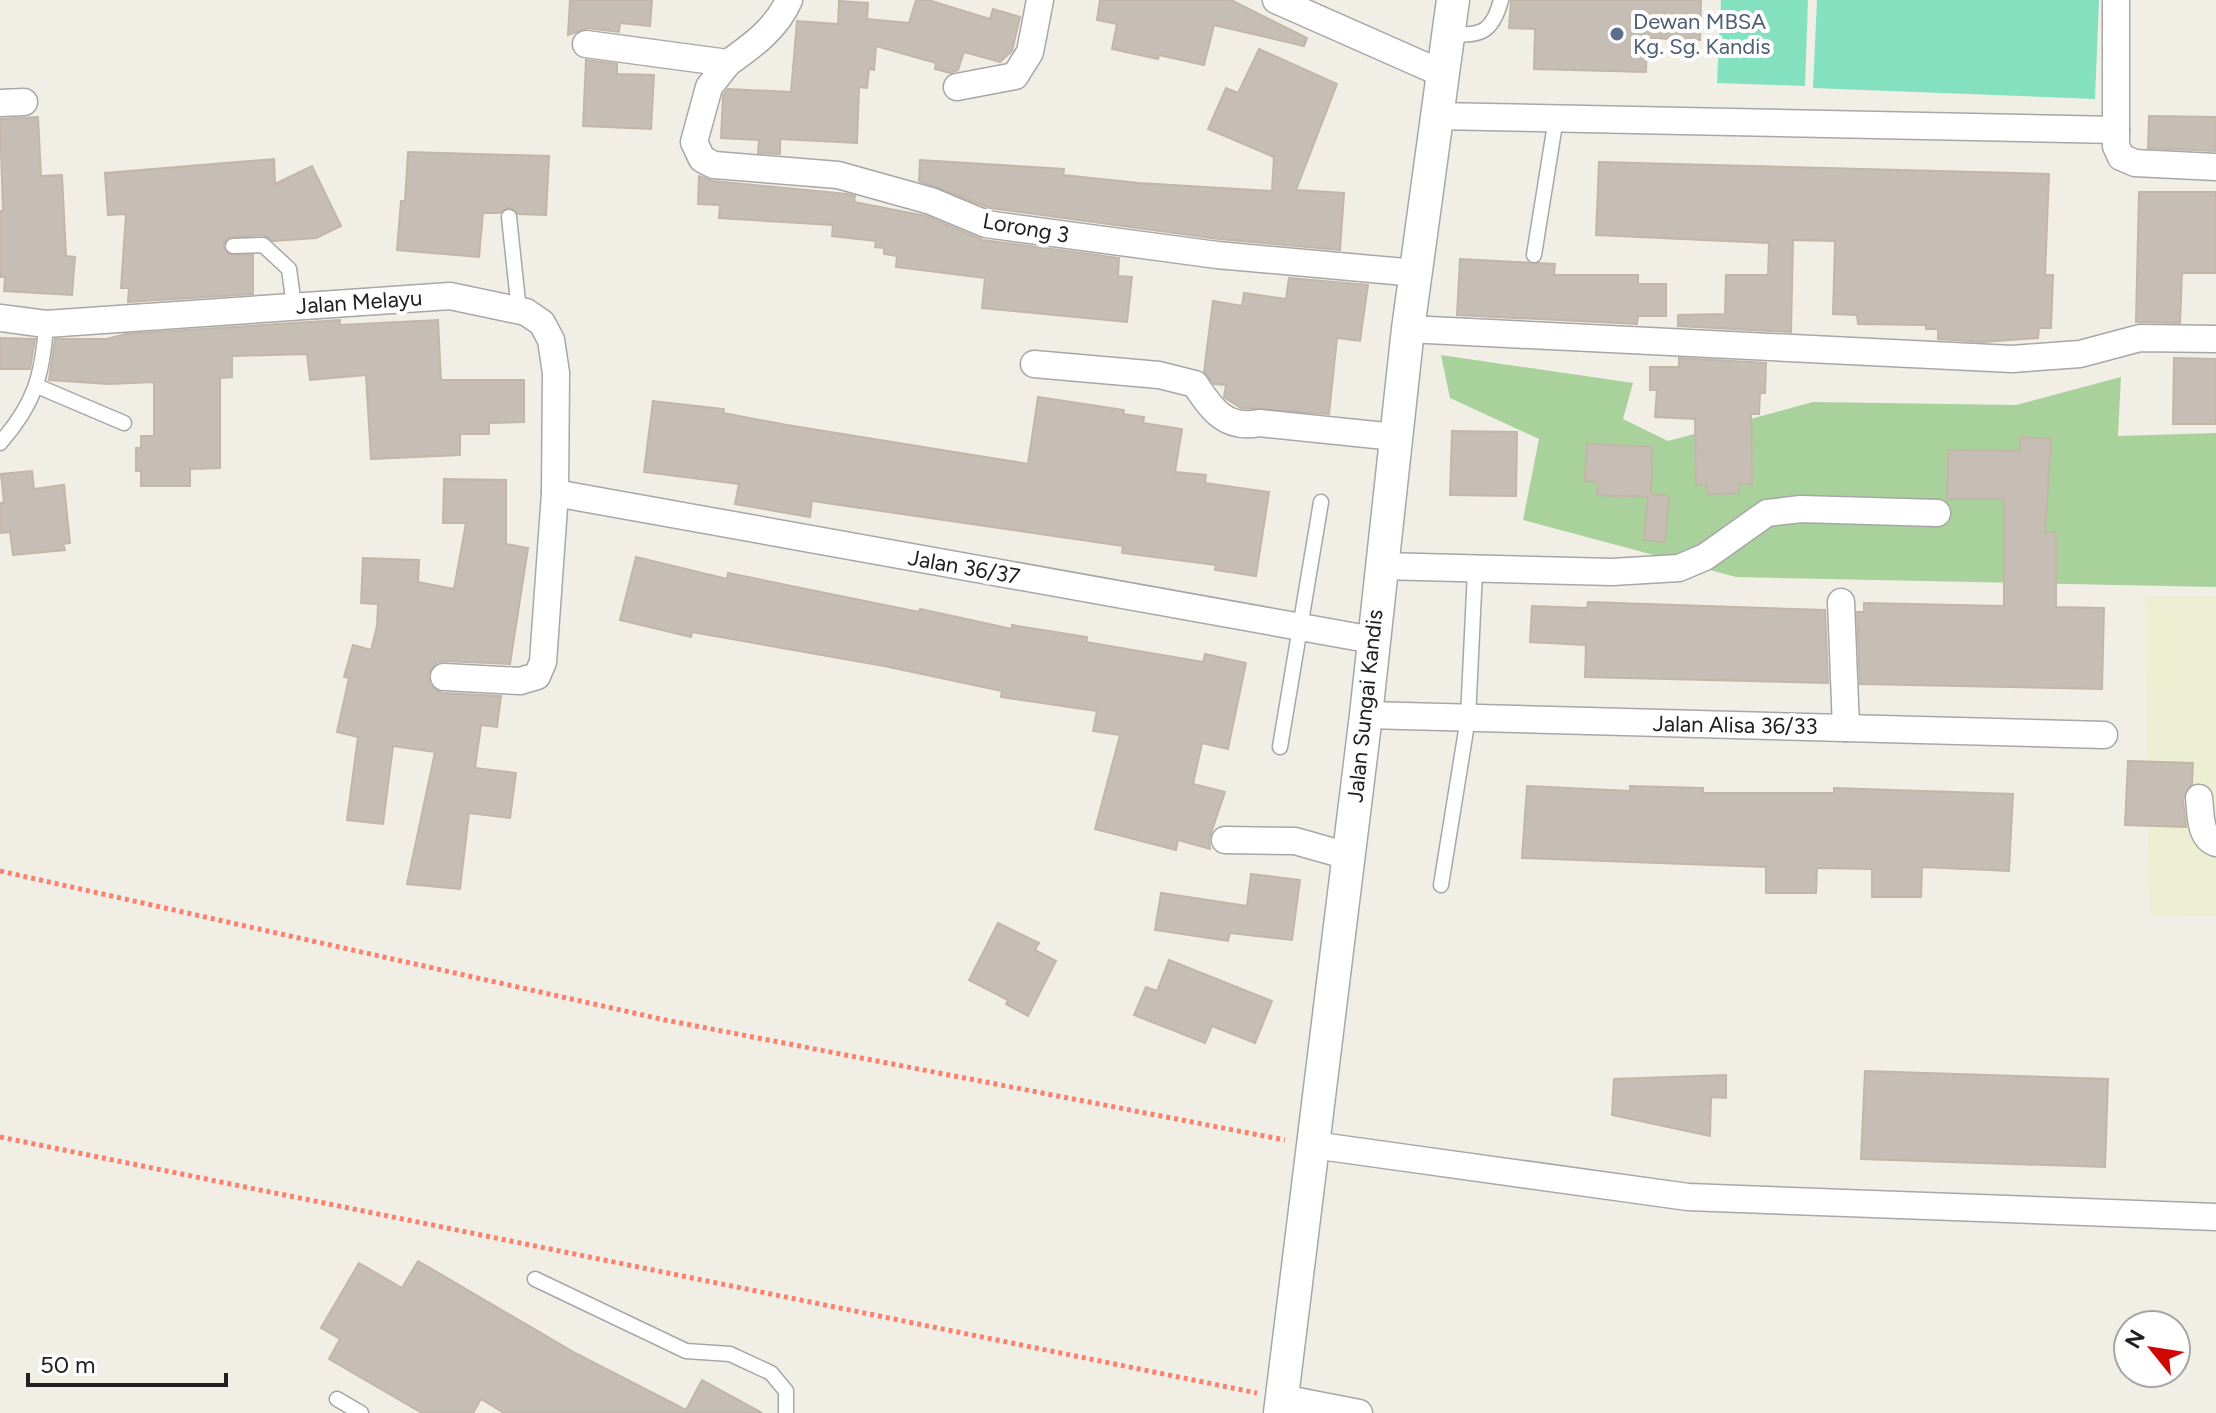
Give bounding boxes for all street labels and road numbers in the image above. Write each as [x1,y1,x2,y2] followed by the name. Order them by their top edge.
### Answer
[981,207,1071,249] street label: Lorong 3
[295,284,423,320] street label: Jalan Melayu
[906,544,1022,590] street label: Jalan 36/37
[1341,608,1389,804] street label: Jalan Sungai Kandis
[1652,710,1818,740] street label: Jalan Alisa 36/33

